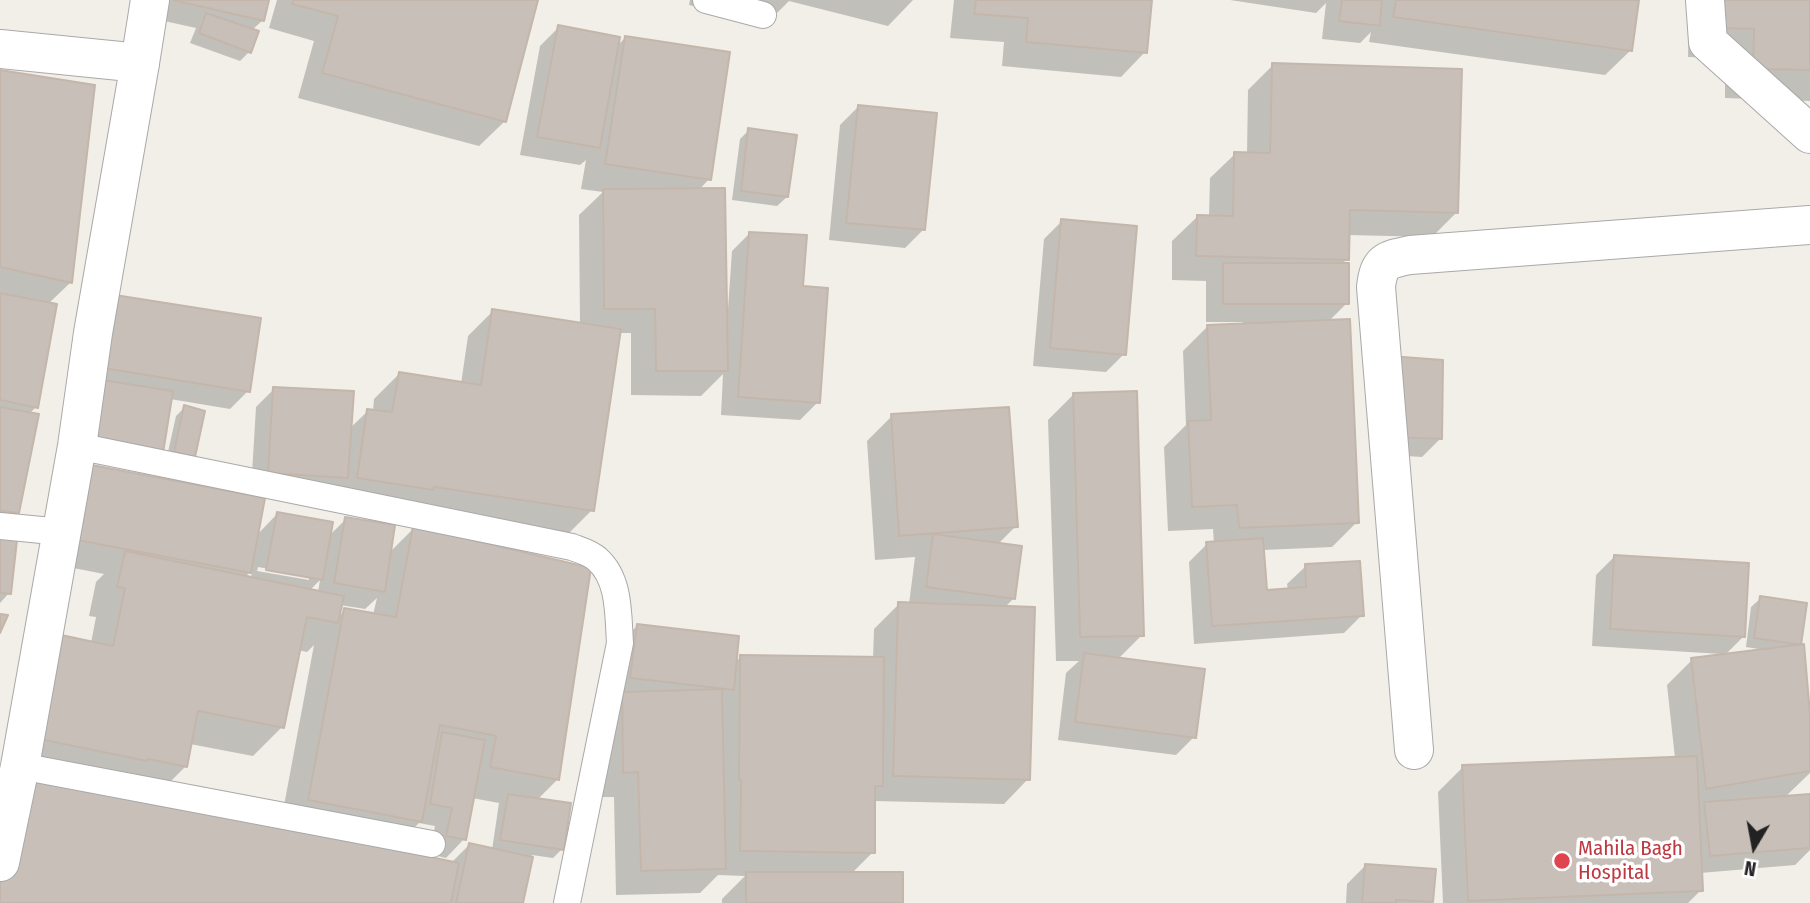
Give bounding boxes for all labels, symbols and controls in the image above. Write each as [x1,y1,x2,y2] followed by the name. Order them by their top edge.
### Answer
[1719,812,1789,882] north arrow
[1578,836,1683,886] place label: Mahila Bagh Hospital
[1552,851,1572,871] marker: Mahila Bagh Hospital
[1743,856,1758,880] text: N

